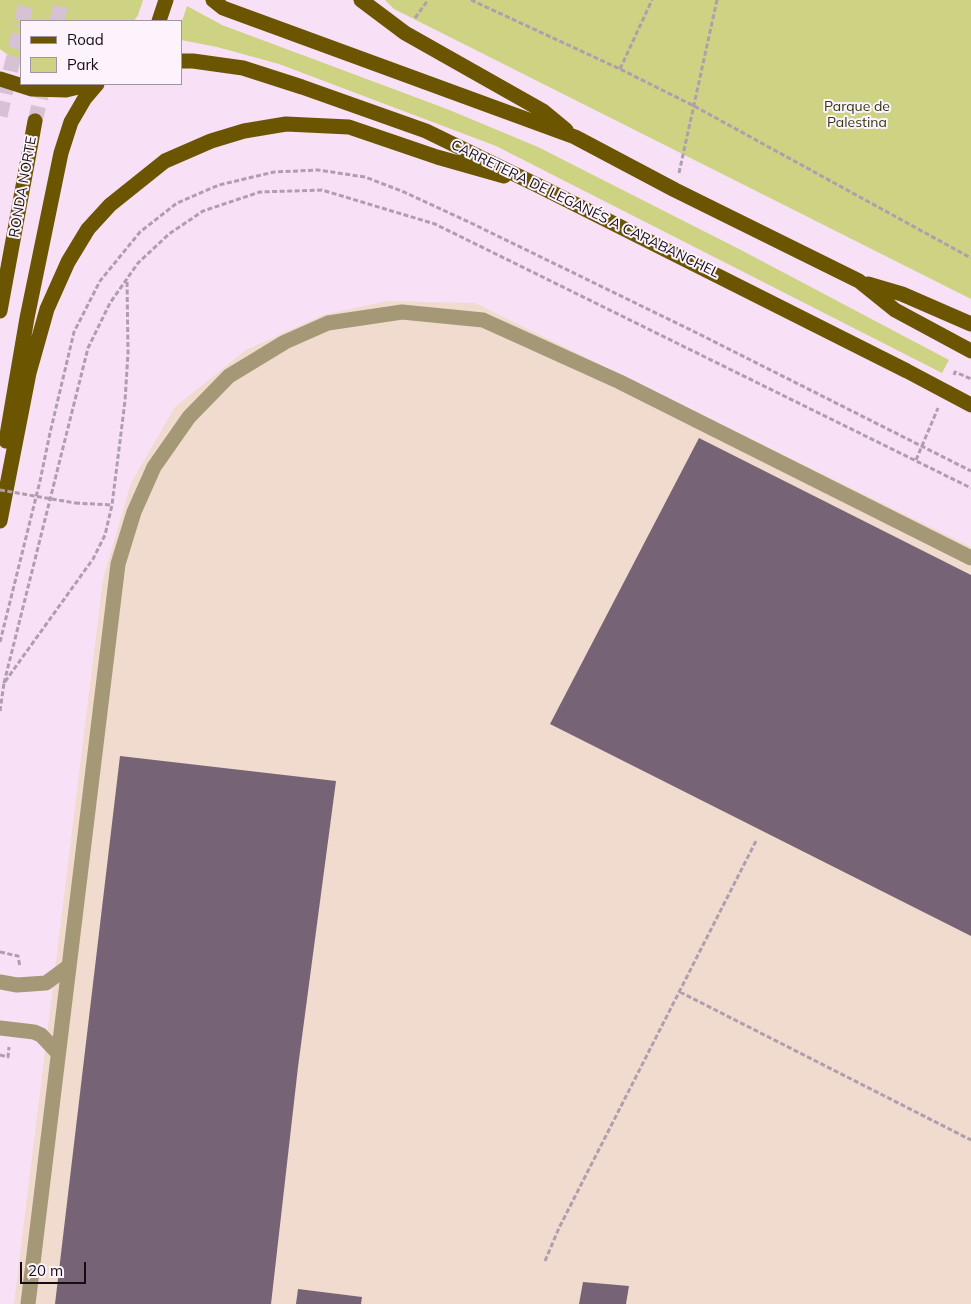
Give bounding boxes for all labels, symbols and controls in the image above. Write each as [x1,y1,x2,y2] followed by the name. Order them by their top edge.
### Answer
[20,20,182,85] legend
[67,30,104,49] text: Road
[67,55,99,74] text: Park
[824,99,890,132] park label: Parque de Palestina
[6,135,40,239] street label: RONDA NORTE
[448,136,722,282] street label: CARRETERA DE LEGANÉS A CARABANCHEL
[22,1252,89,1284] scale bar
[28,1261,63,1280] text: 20 m

